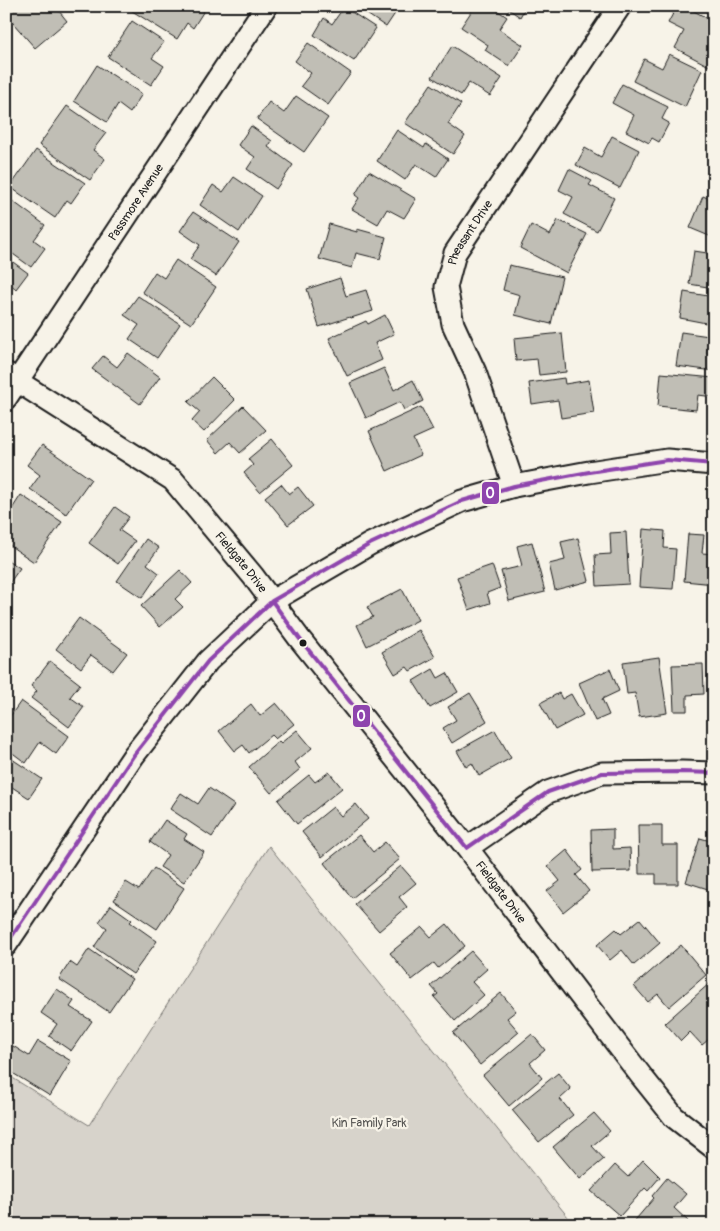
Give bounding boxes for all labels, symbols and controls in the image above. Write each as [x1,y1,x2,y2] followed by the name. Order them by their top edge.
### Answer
[105,161,167,243] street label: Passmore Avenue
[445,197,496,267] street label: Pheasant Drive
[481,481,500,505] line badge: O
[486,485,495,502] text: O
[212,529,270,596] street label: Fieldgate Drive
[298,638,308,648] unlabelled marker
[352,704,371,728] line badge: O
[357,708,366,725] text: O
[472,858,529,926] street label: Fieldgate Drive
[331,1116,407,1131] park label: Kin Family Park

